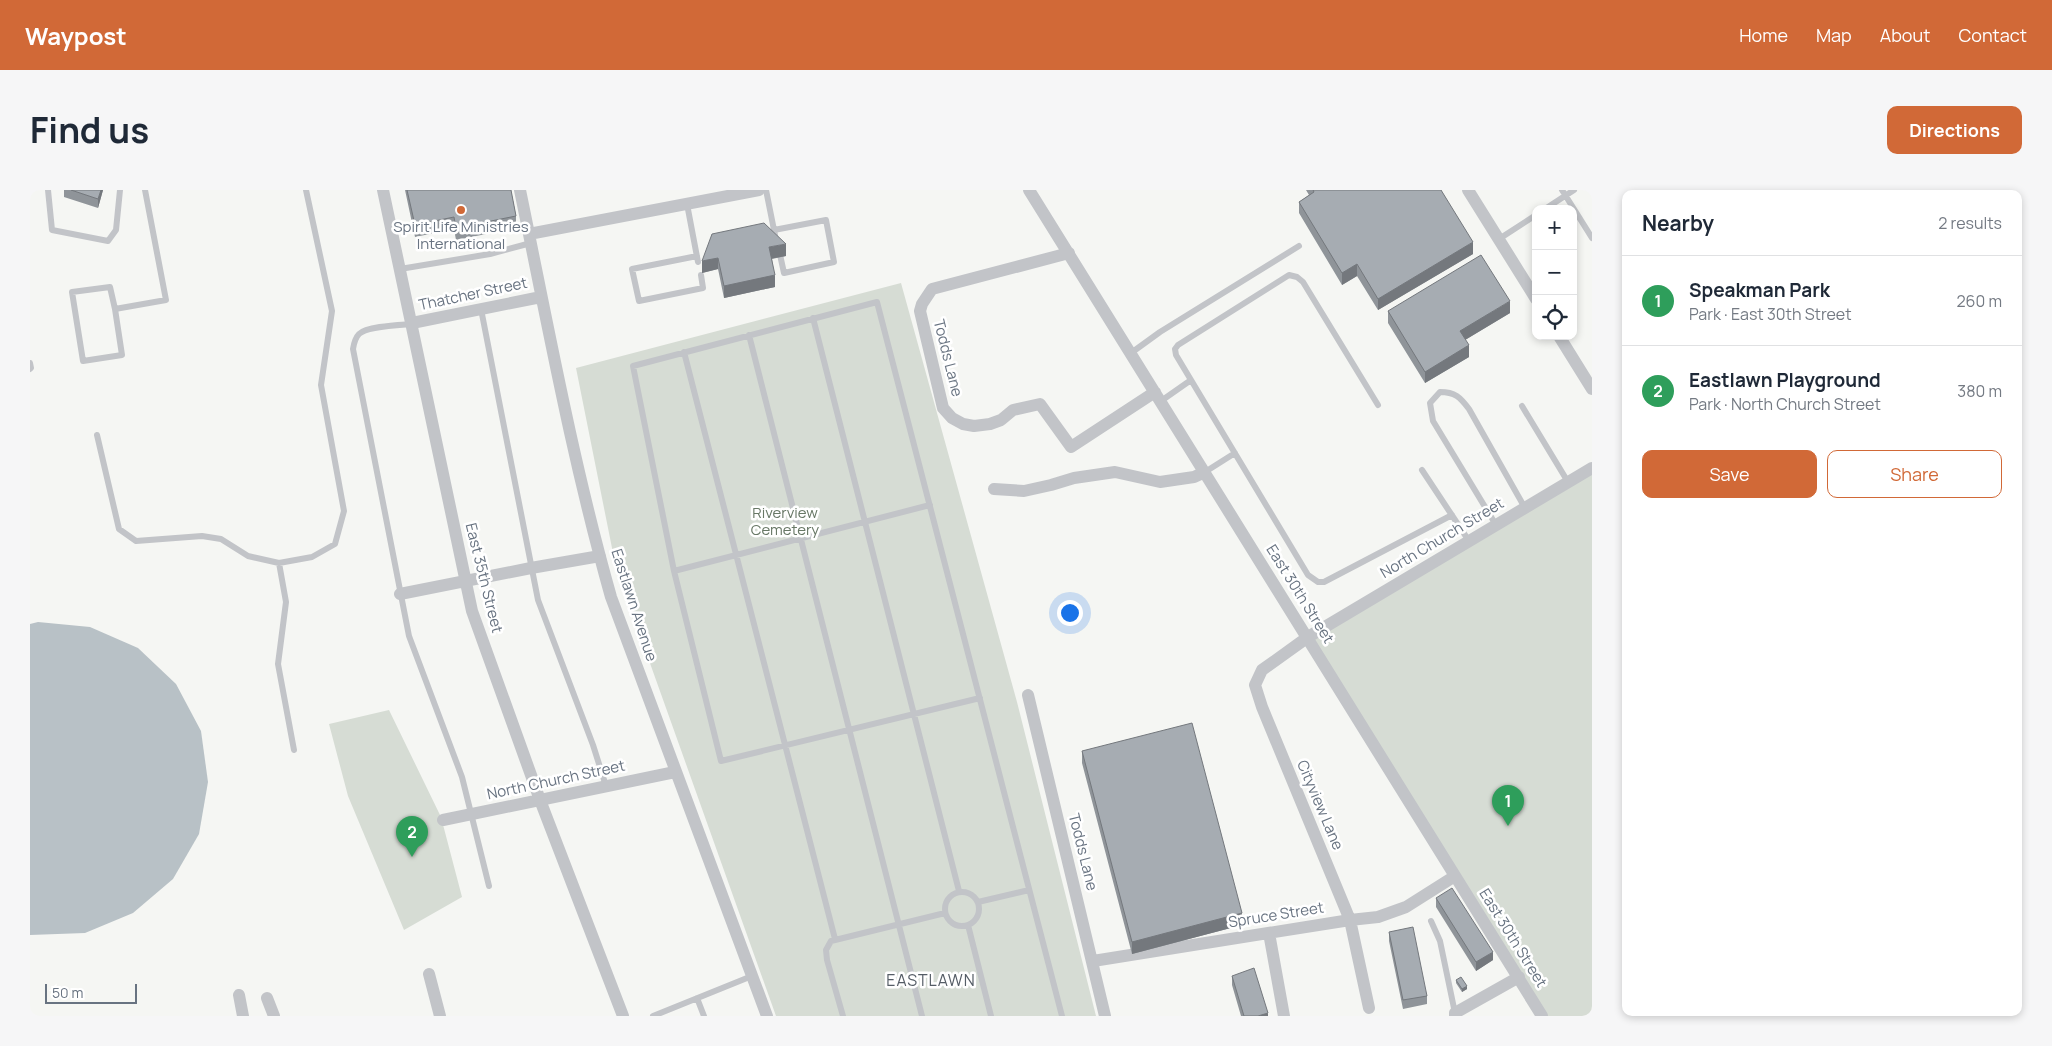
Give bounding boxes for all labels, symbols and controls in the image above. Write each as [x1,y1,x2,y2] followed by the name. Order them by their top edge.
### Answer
[25,19,127,52] text: Waypost
[1739,23,1788,47] text: Home
[1816,23,1852,47] text: Map
[1880,23,1930,47] text: About
[1958,23,2027,47] text: Contact
[30,106,149,154] text: Find us
[1887,106,2022,154] button: Directions
[455,204,467,216] marker: Spirit Life Ministries International
[1532,205,1577,340] map controls
[1532,205,1577,250] button: +
[1642,209,1714,237] text: Nearby
[1938,212,2002,234] text: 2 results
[393,216,529,254] place label: Spirit Life Ministries International
[1532,250,1577,295] button: −
[417,272,529,315] street label: Thatcher Street
[1689,277,1830,303] text: Speakman Park
[1654,290,1662,312] text: 1
[1956,290,2002,312] text: 260 m
[1532,295,1577,340] button: locate
[1689,303,1852,325] text: Park · East 30th Street
[929,317,968,399] street label: Todds Lane
[1689,367,1881,393] text: Eastlawn Playground
[1653,380,1663,402] text: 2
[1957,380,2002,402] text: 380 m
[1689,393,1881,415] text: Park · North Church Street
[1642,450,1817,498] button: Save
[1827,450,2002,498] button: Share
[1376,492,1507,583] street label: North Church Street
[751,502,819,540] park label: Riverview Cemetery
[461,521,508,635] street label: East 35th Street
[1262,540,1339,647] street label: East 30th Street
[606,546,663,664] street label: Eastlawn Avenue
[1057,600,1083,626] your location
[485,755,627,804] street label: North Church Street
[1292,757,1349,853] street label: Cityview Lane
[1492,785,1524,826] pin: 1
[1064,811,1103,893] street label: Todds Lane
[396,816,428,857] pin: 2
[1475,884,1552,991] street label: East 30th Street
[1227,897,1325,932] street label: Spruce Street
[886,969,976,991] district label: EASTLAWN
[45,981,138,1004] scale bar
[52,983,83,1002] text: 50 m

